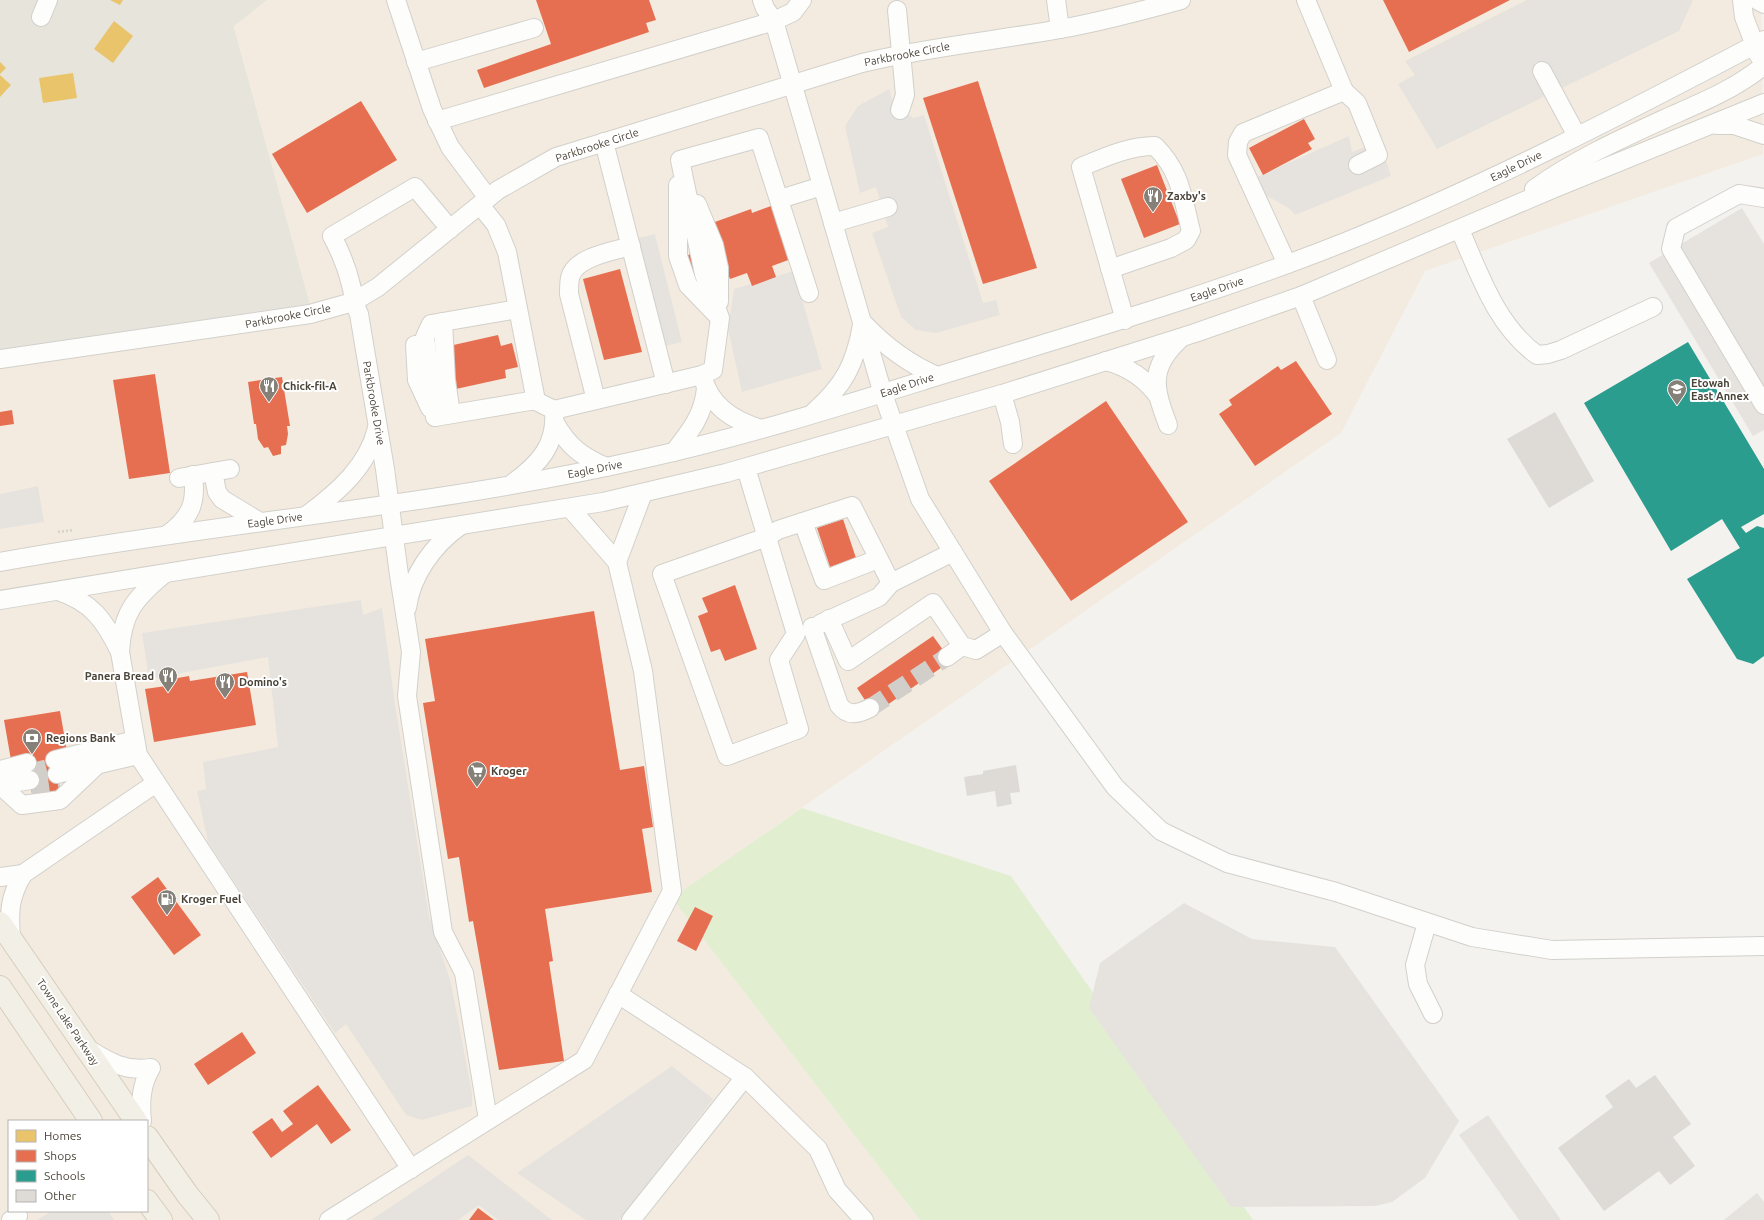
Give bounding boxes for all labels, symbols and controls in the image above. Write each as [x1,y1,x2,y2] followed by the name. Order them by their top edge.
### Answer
[863,40,951,68] street label: Parkbrooke Circle
[554,126,640,164] street label: Parkbrooke Circle
[1488,148,1544,184] street label: Eagle Drive
[1142,185,1164,213] restaurant icon: Zaxby's
[1167,190,1206,202] place label: Zaxby's
[1189,274,1245,304] street label: Eagle Drive
[244,302,332,330] street label: Parkbrooke Circle
[361,360,387,446] street label: Parkbrooke Drive
[879,371,935,399] street label: Eagle Drive
[258,375,280,403] restaurant icon: Chick-fil-A
[1691,377,1749,402] place label: Etowah East Annex
[1666,378,1688,406] school or university icon: Etowah East Annex
[283,380,337,392] place label: Chick-fil-A
[567,458,623,480] street label: Eagle Drive
[247,510,303,530] street label: Eagle Drive
[157,665,179,693] restaurant icon: Panera Bread
[85,670,154,682] place label: Panera Bread
[214,671,236,699] restaurant icon: Domino's
[239,676,287,688] place label: Domino's
[21,727,43,755] bank icon: Regions Bank
[46,732,116,744] place label: Regions Bank
[466,760,488,788] supermarket icon: Kroger
[491,765,527,777] place label: Kroger
[156,888,178,916] fuel station icon: Kroger Fuel
[181,893,242,905] place label: Kroger Fuel
[35,976,102,1068] street label: Towne Lake Parkway
[8,1120,148,1212] legend
[44,1129,82,1142] text: Homes
[44,1149,76,1162] text: Shops
[44,1169,85,1182] text: Schools
[44,1189,77,1202] text: Other

